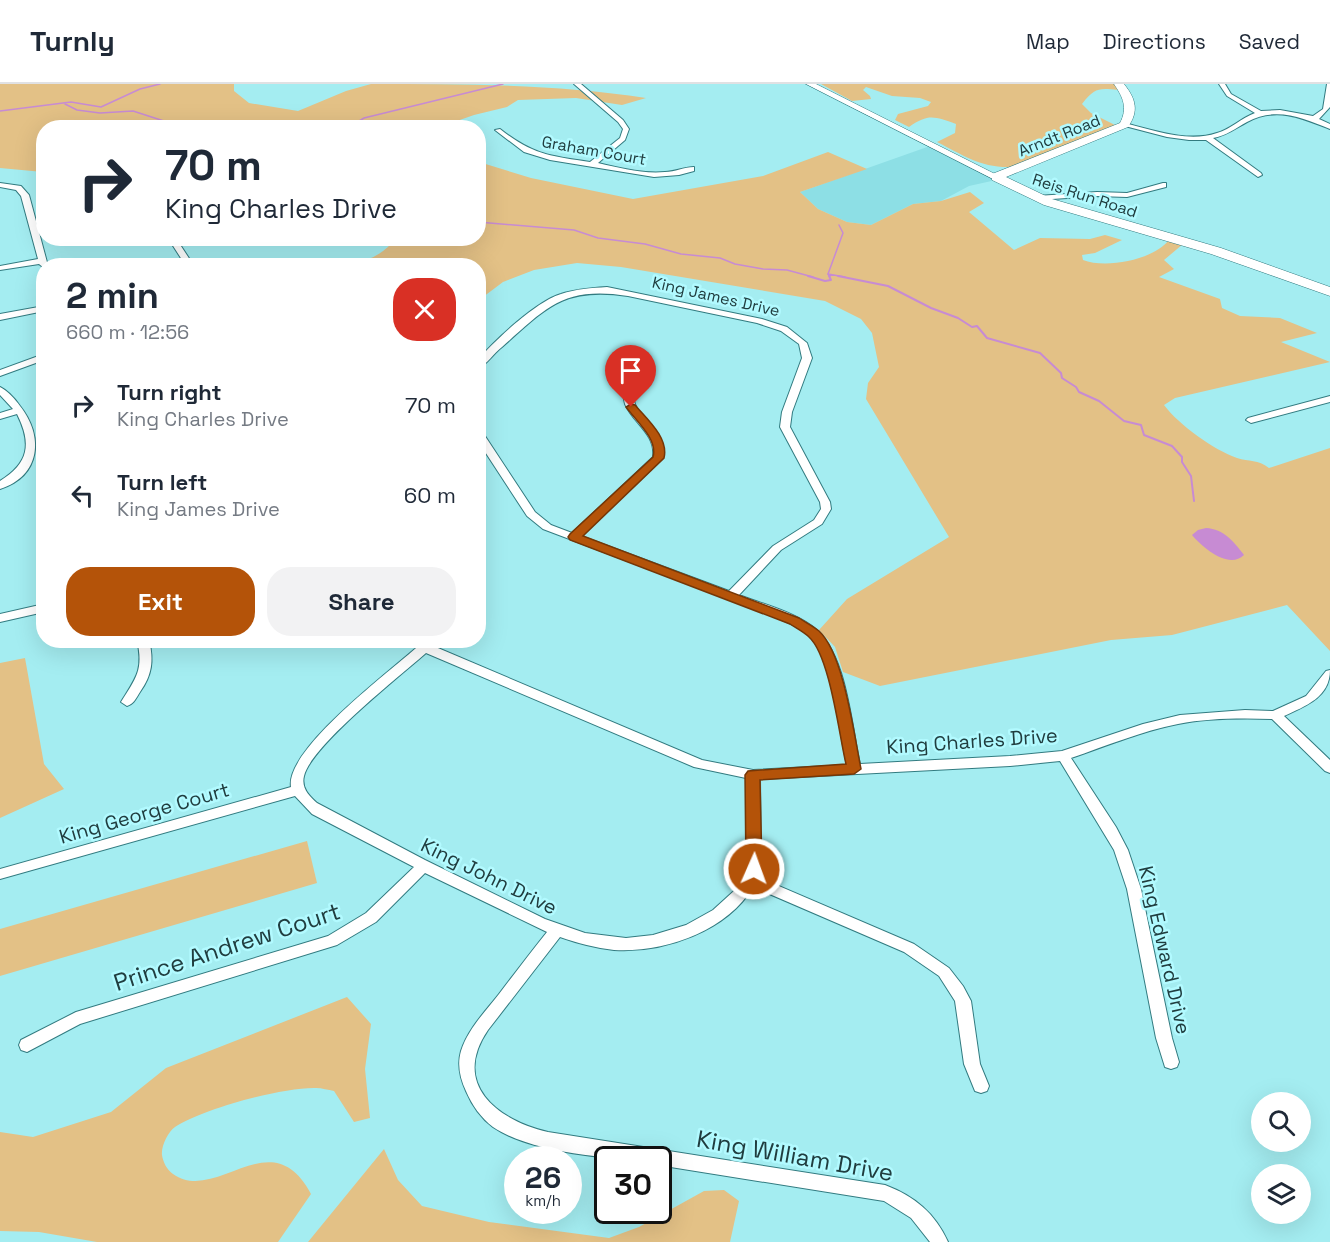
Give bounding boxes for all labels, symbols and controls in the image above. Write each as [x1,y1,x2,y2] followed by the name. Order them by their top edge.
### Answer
[30,23,115,59] text: Turnly
[1026,28,1070,55] text: Map
[1103,28,1206,55] text: Directions
[1239,28,1300,55] text: Saved
[1015,109,1103,161] street label: Arndt Road
[540,131,648,170] street label: Graham Court
[165,139,262,192] text: 70 m
[66,144,144,222] icon: right
[1030,169,1140,222] street label: Reis Run Road
[165,191,397,226] text: King Charles Drive
[650,272,782,321] street label: King James Drive
[66,273,159,319] text: 2 min
[393,278,456,341] button: close
[66,319,189,345] text: 660 m · 12:56
[605,345,656,407] pin
[614,354,647,387] icon: arrive
[117,378,222,406] text: Turn right
[66,389,99,422] icon: right
[405,391,456,419] text: 70 m
[117,406,289,432] text: King Charles Drive
[117,468,207,496] text: Turn left
[66,479,99,512] icon: left
[404,481,456,509] text: 60 m
[117,496,280,522] text: King James Drive
[66,567,255,636] button: Exit
[267,567,456,636] button: Share
[885,722,1059,760] street label: King Charles Drive
[56,776,232,850] street label: King George Court
[417,832,561,920] street label: King John Drive
[722,837,786,901] position arrow
[1133,863,1197,1037] street label: King Edward Drive
[109,895,344,998] street label: Prince Andrew Court
[1251,1092,1311,1224] map controls
[1251,1092,1311,1152] button: search
[694,1123,896,1188] street label: King William Drive
[594,1146,672,1224] speed limit sign: 30
[525,1158,561,1197] text: 26
[1251,1164,1311,1224] button: layers
[525,1191,561,1210] text: km/h

